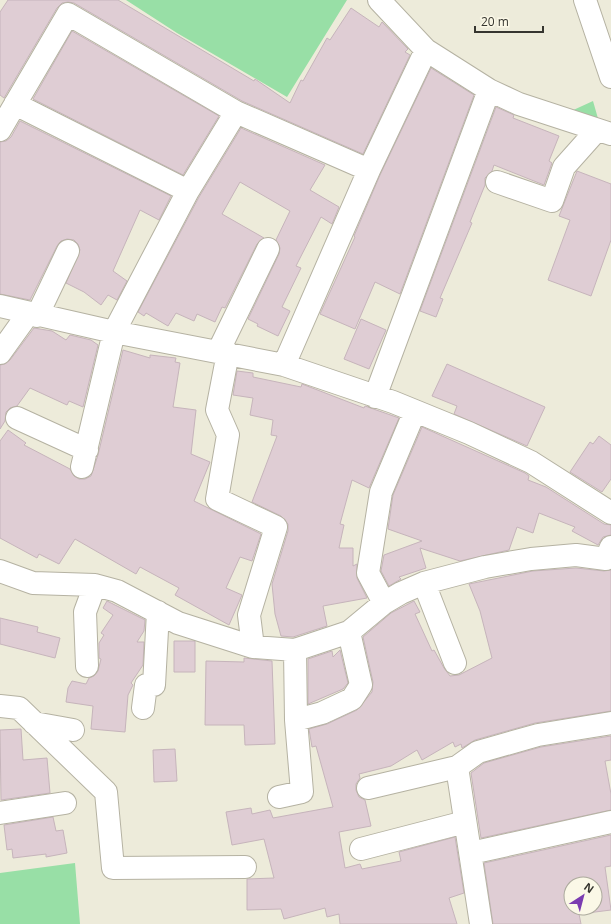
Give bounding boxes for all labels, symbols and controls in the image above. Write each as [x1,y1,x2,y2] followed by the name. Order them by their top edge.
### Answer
[475,8,543,34] scale bar
[481,13,509,30] text: 20 m
[563,876,603,916] north arrow
[581,879,597,896] text: N

